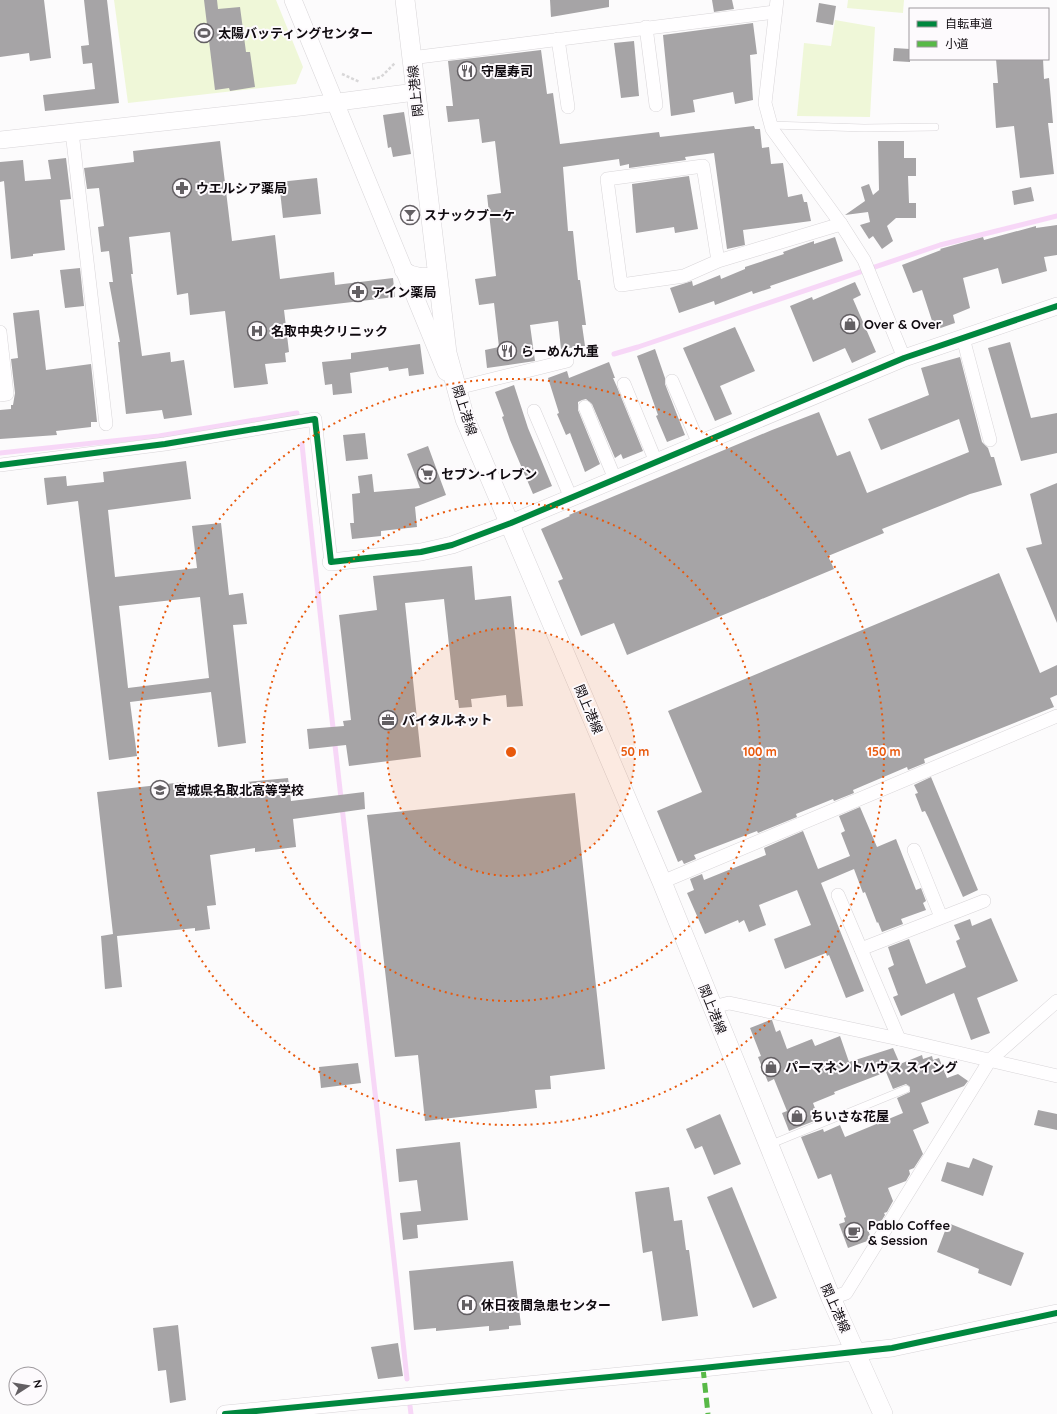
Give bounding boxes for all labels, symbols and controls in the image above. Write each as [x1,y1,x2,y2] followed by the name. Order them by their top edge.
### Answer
[909,8,1049,60] legend
[945,16,993,31] text: 自転車道
[193,22,215,44] sports icon: 太陽バッティングセンター
[218,25,373,41] place label: 太陽バッティングセンター
[945,36,969,51] text: 小道
[456,60,478,82] restaurant icon: 守屋寿司
[481,63,533,79] place label: 守屋寿司
[404,64,426,118] street label: 閖上港線
[171,177,193,199] pharmacy icon: ウエルシア薬局
[196,180,287,196] place label: ウエルシア薬局
[399,204,421,226] bar icon: スナックブーケ
[424,207,515,223] place label: スナックブーケ
[347,281,369,303] pharmacy icon: アイン薬局
[372,284,436,300] place label: アイン薬局
[839,313,861,335] shop icon: Over & Over
[864,316,942,332] place label: Over & Over
[246,320,268,342] hospital icon: 名取中央クリニック
[271,323,388,339] place label: 名取中央クリニック
[496,340,518,362] restaurant icon: らーめん九重
[521,343,599,359] place label: らーめん九重
[449,383,481,437] street label: 閖上港線
[416,463,438,485] supermarket icon: セブン-イレブン
[441,466,537,482] place label: セブン-イレブン
[571,682,607,736] street label: 閖上港線
[377,709,399,731] office icon: バイタルネット
[402,712,492,728] place label: バイタルネット
[621,744,649,759] text: 50 m
[743,744,777,759] text: 100 m
[867,744,901,759] text: 150 m
[504,745,518,759] centre of rings
[149,779,171,801] school or university icon: 宮城県名取北高等学校
[174,782,304,798] place label: 宮城県名取北高等学校
[696,982,730,1036] street label: 閖上港線
[760,1056,782,1078] shop icon: パーマネントハウス スイング
[785,1059,958,1075] place label: パーマネントハウス スイング
[786,1105,808,1127] shop icon: ちいさな花屋
[811,1108,889,1124] place label: ちいさな花屋
[868,1217,951,1248] place label: Pablo Coffee & Session
[843,1221,865,1243] cafe icon: Pablo Coffee & Session
[818,1281,854,1335] street label: 閖上港線
[456,1294,478,1316] hospital icon: 休日夜間急患センター
[481,1297,611,1313] place label: 休日夜間急患センター
[8,1366,48,1406] north arrow
[30,1379,45,1389] text: N

